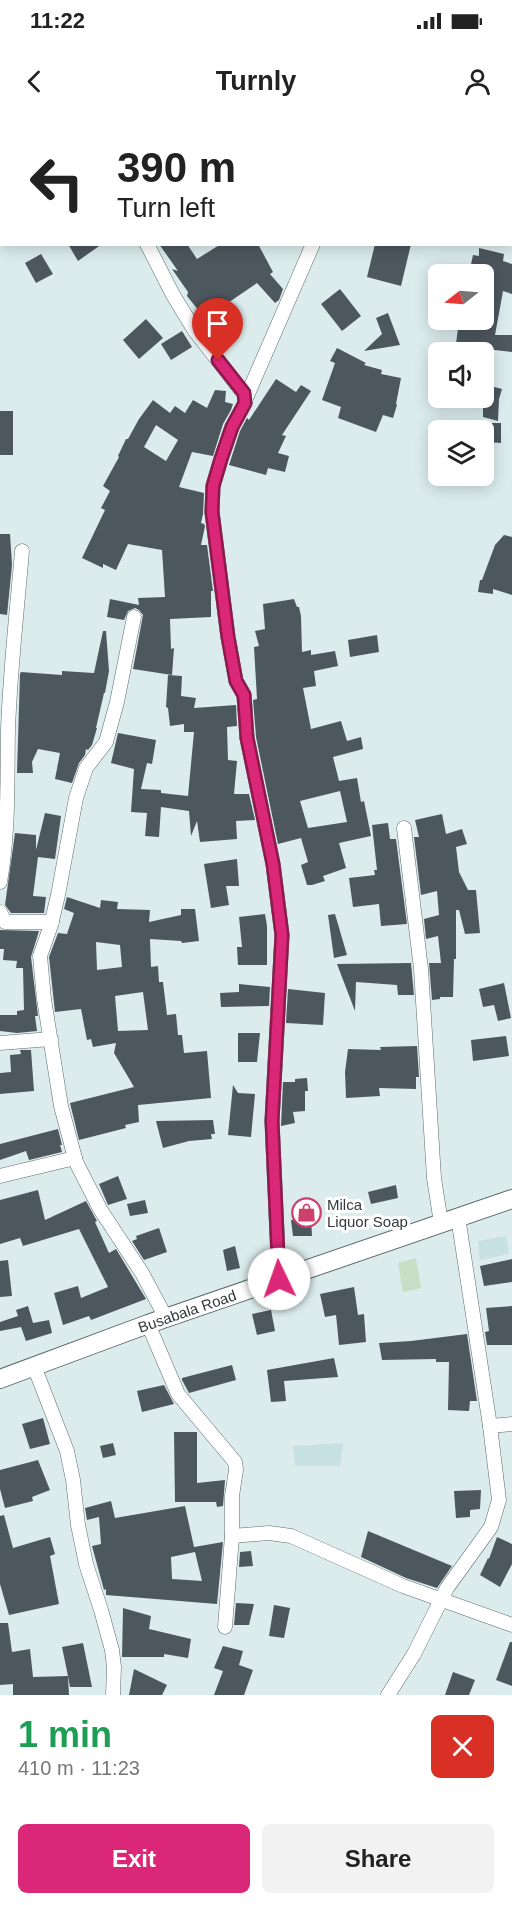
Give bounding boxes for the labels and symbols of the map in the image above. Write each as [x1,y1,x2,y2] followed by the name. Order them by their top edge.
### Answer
[428,264,494,330] north arrow
[192,298,243,360] pin
[327,1196,408,1230] place label: Milca Liquor Soap
[290,1197,322,1229] shop icon: Milca Liquor Soap
[247,1247,311,1311] position arrow
[136,1286,238,1336] street label: Busabala Road

